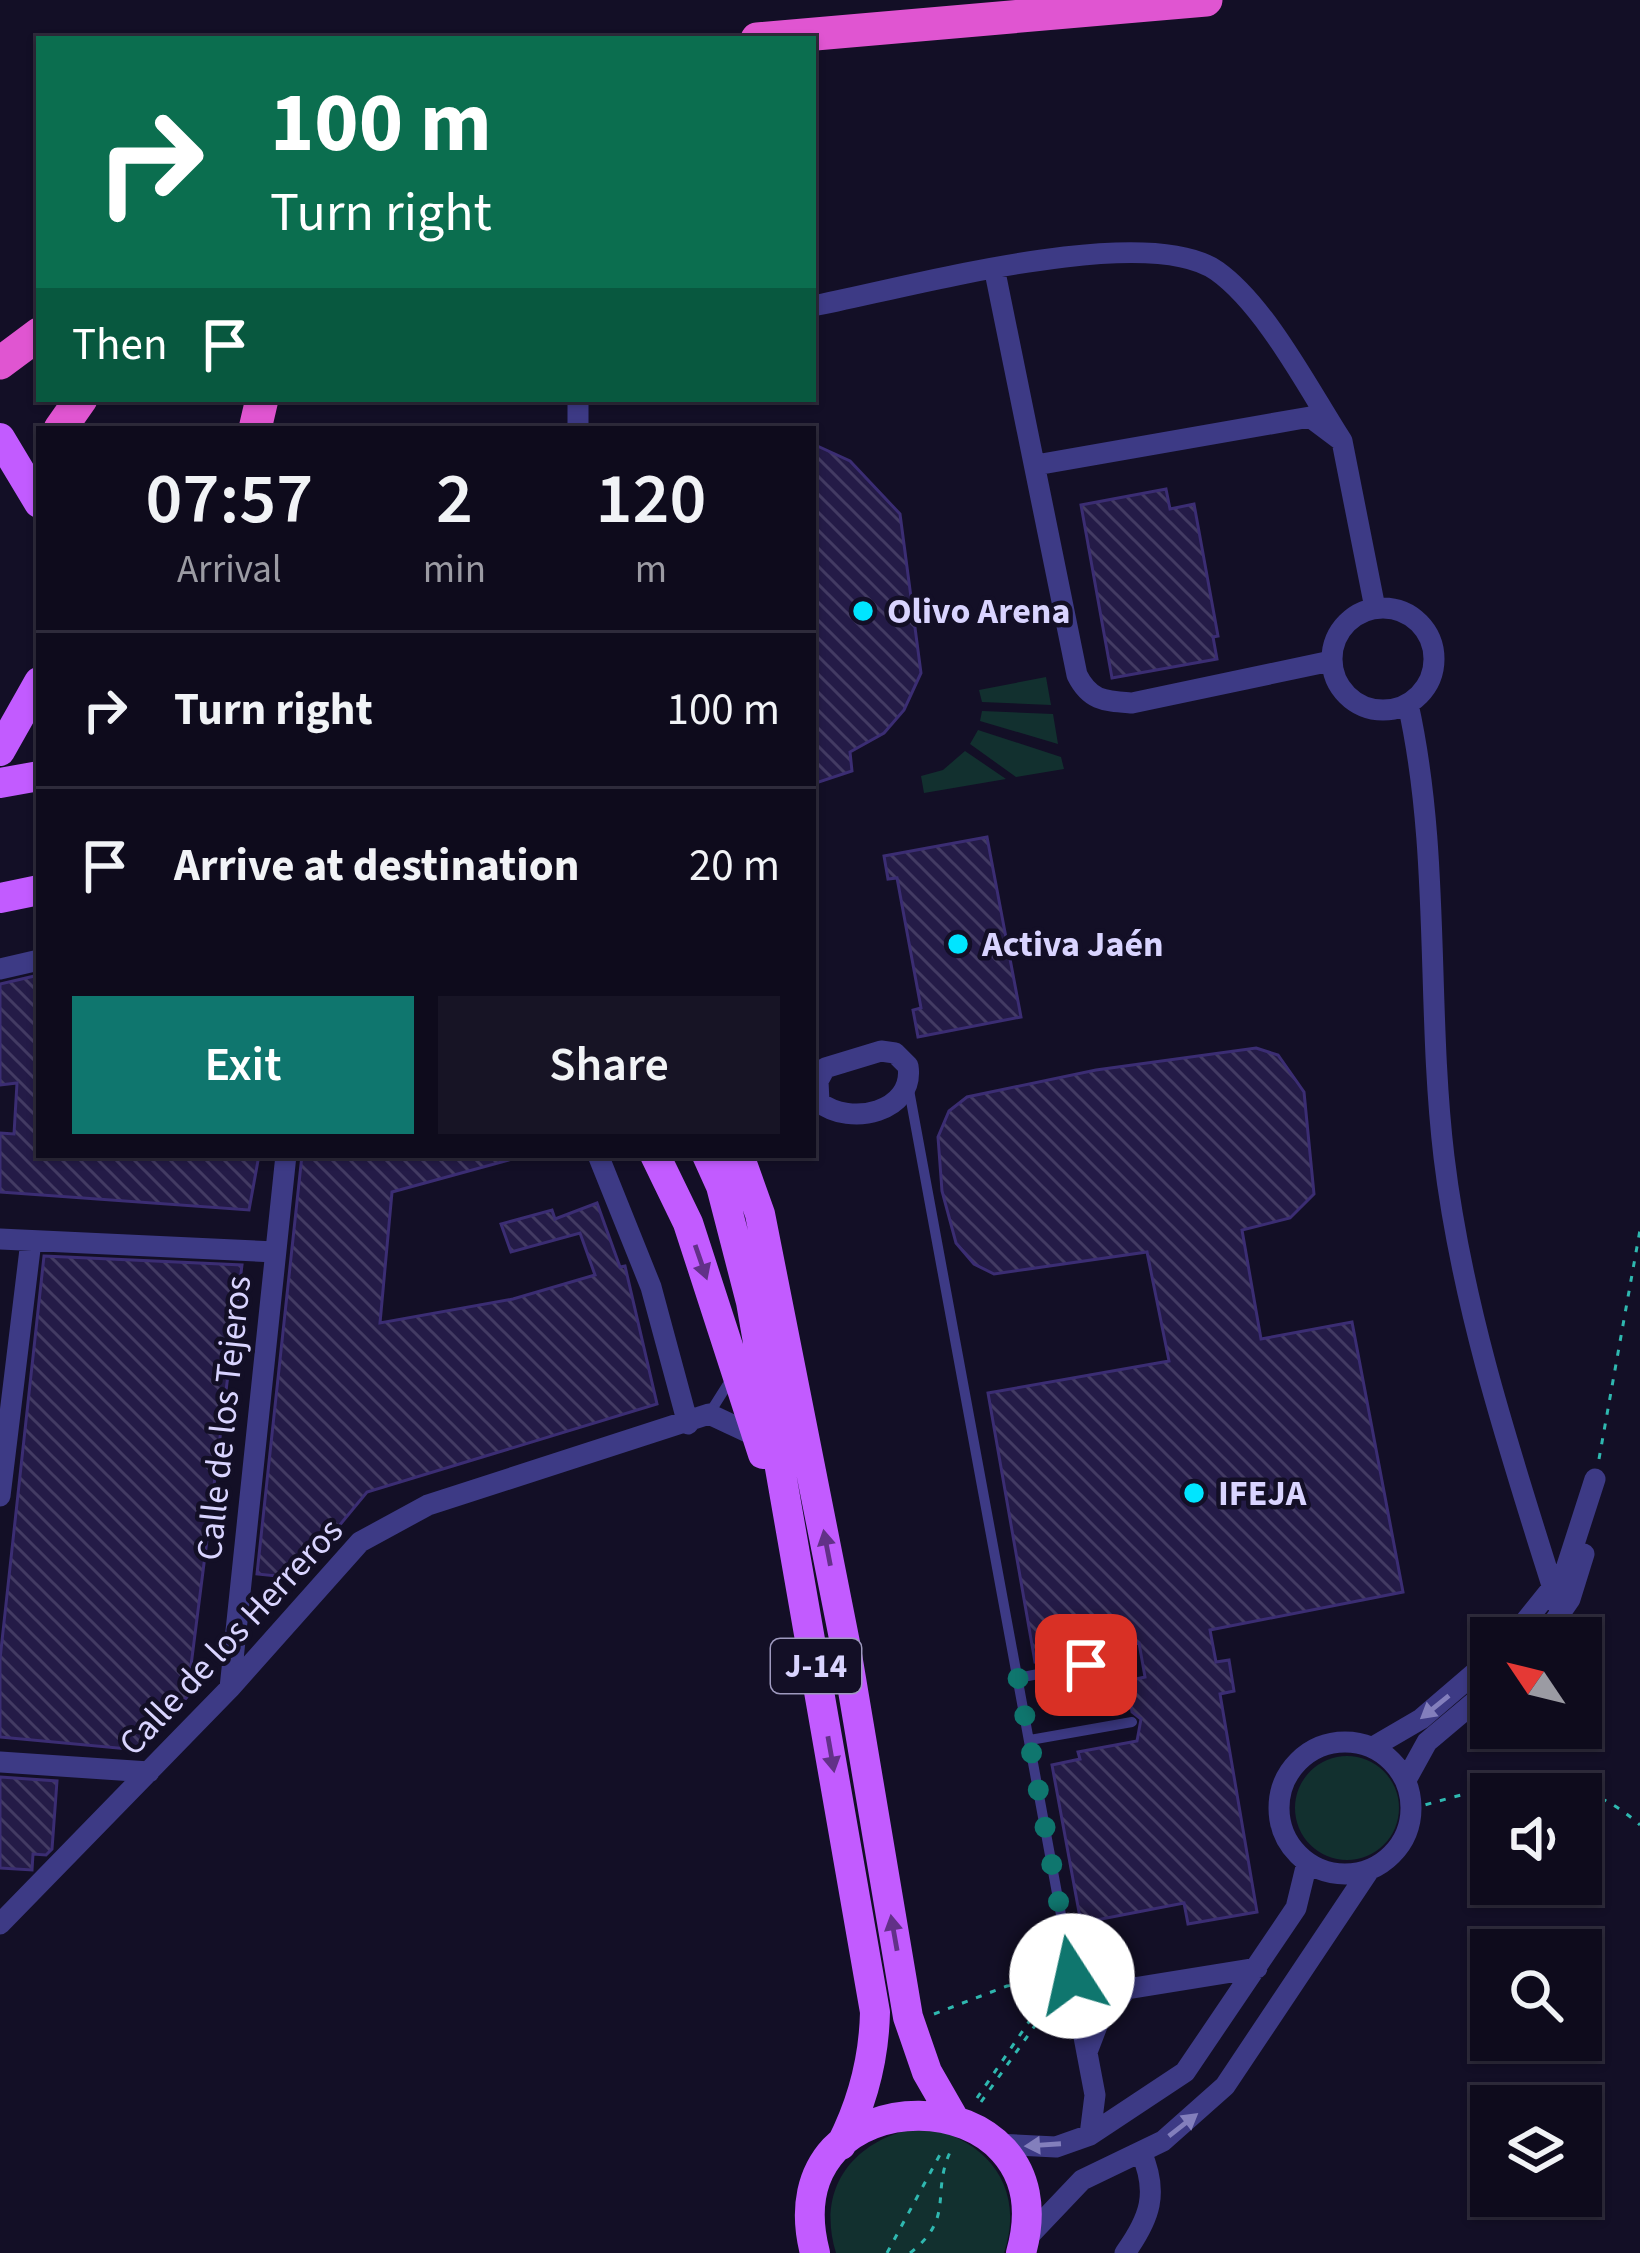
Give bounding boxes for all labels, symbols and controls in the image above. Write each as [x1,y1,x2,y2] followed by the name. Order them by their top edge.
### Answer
[270,64,492,184] text: 100 m
[72,84,228,240] icon: right
[270,175,492,252] text: Turn right
[192,312,258,378] icon: arrive
[72,313,168,377] text: Then
[146,448,313,551] text: 07:57
[436,448,473,551] text: 2
[596,448,706,551] text: 120
[177,542,282,598] text: Arrival
[423,542,486,598] text: min
[635,542,667,598] text: m
[887,586,1070,637] place label: Olivo Arena
[850,598,876,624] marker: Olivo Arena
[72,677,138,743] icon: right
[174,678,373,742] text: Turn right
[667,678,780,742] text: 100 m
[72,833,138,899] icon: arrive
[174,834,579,898] text: Arrive at destination
[689,834,780,898] text: 20 m
[981,919,1164,970] place label: Activa Jaén
[945,931,971,957] marker: Activa Jaén
[72,996,414,1134] button: Exit
[438,996,780,1134] button: Share
[693,1245,711,1281] one-way arrow
[184,1273,264,1563] street label: Calle de los Tejeros
[1218,1468,1307,1519] place label: IFEJA
[1181,1480,1207,1506] marker: IFEJA
[107,1507,355,1767] street label: Calle de los Herreros
[817,1529,836,1567] one-way arrow
[1035,1614,1137,1716] pin
[1470,1617,1602,1749] north arrow
[1470,1617,1602,2217] map controls
[1053,1632,1119,1698] icon: arrive
[771,1639,861,1693] road number: J-14
[1419,1694,1450,1719] one-way arrow
[821,1736,840,1773] one-way arrow
[1470,1773,1602,1905] button: sound
[884,1913,902,1951] one-way arrow
[1009,1913,1135,2039] position arrow
[1470,1929,1602,2061] button: search
[1470,2085,1602,2217] button: layers
[1168,2113,1199,2138] one-way arrow
[1024,2136,1061,2155] one-way arrow

